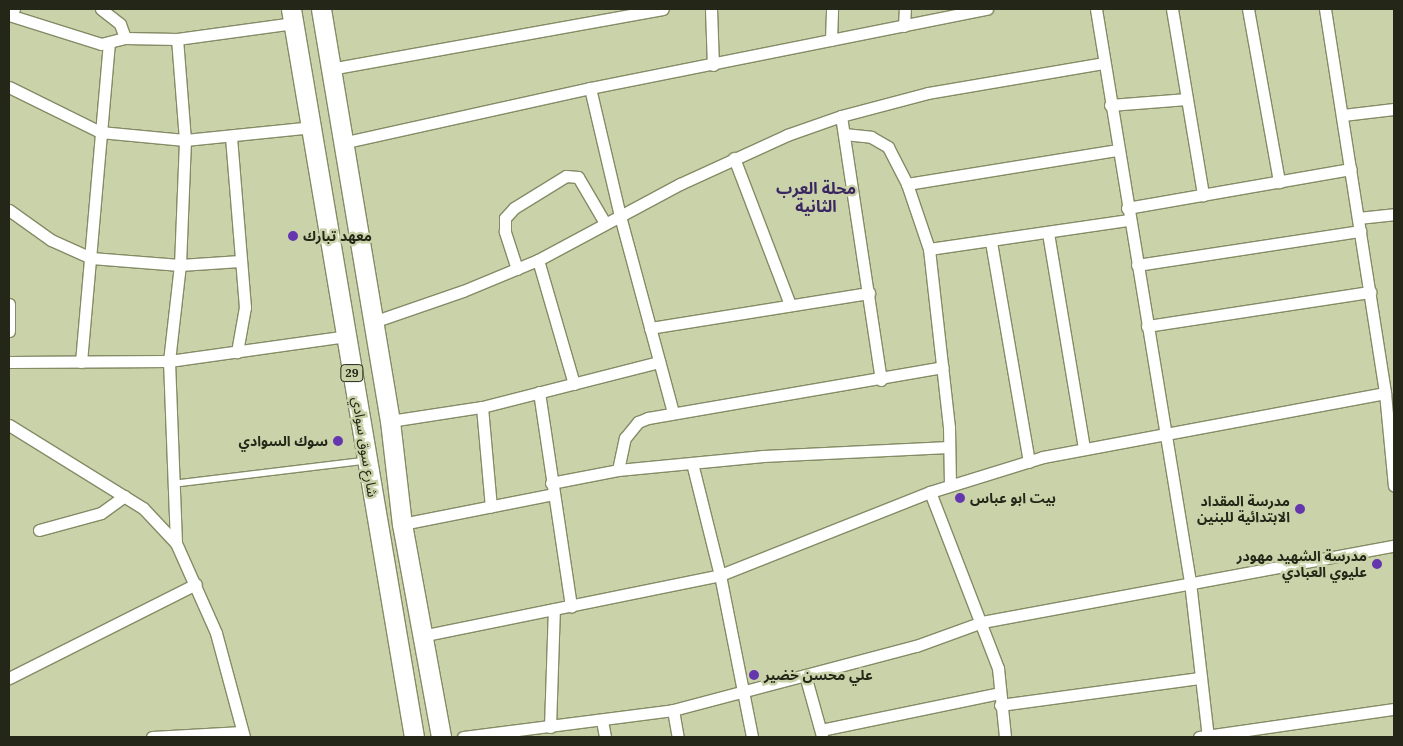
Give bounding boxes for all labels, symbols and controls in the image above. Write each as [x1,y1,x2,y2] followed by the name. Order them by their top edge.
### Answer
[776,178,856,216] district label: محلة العرب الثانية
[303,228,372,244] place label: معهد تبارك
[287,230,299,242] marker: معهد تبارك
[340,363,364,382] road number: 29
[349,396,381,498] street label: شارع سوق سوادي
[239,433,328,449] place label: سوك السوادي
[332,435,344,447] marker: سوك السوادي
[970,490,1056,506] place label: بيت ابو عباس
[954,492,966,504] marker: بيت ابو عباس
[1197,493,1290,526] place label: مدرسة المقداد الابتدائية للبنين
[1294,503,1306,515] marker: مدرسة المقداد الابتدائية للبنين
[1237,548,1367,580] place label: مدرسة الشهيد مهودر عليوي العبادي
[1371,558,1383,570] marker: مدرسة الشهيد مهودر عليوي العبادي
[764,667,873,683] place label: علي محسن خضير
[748,669,760,681] marker: علي محسن خضير

